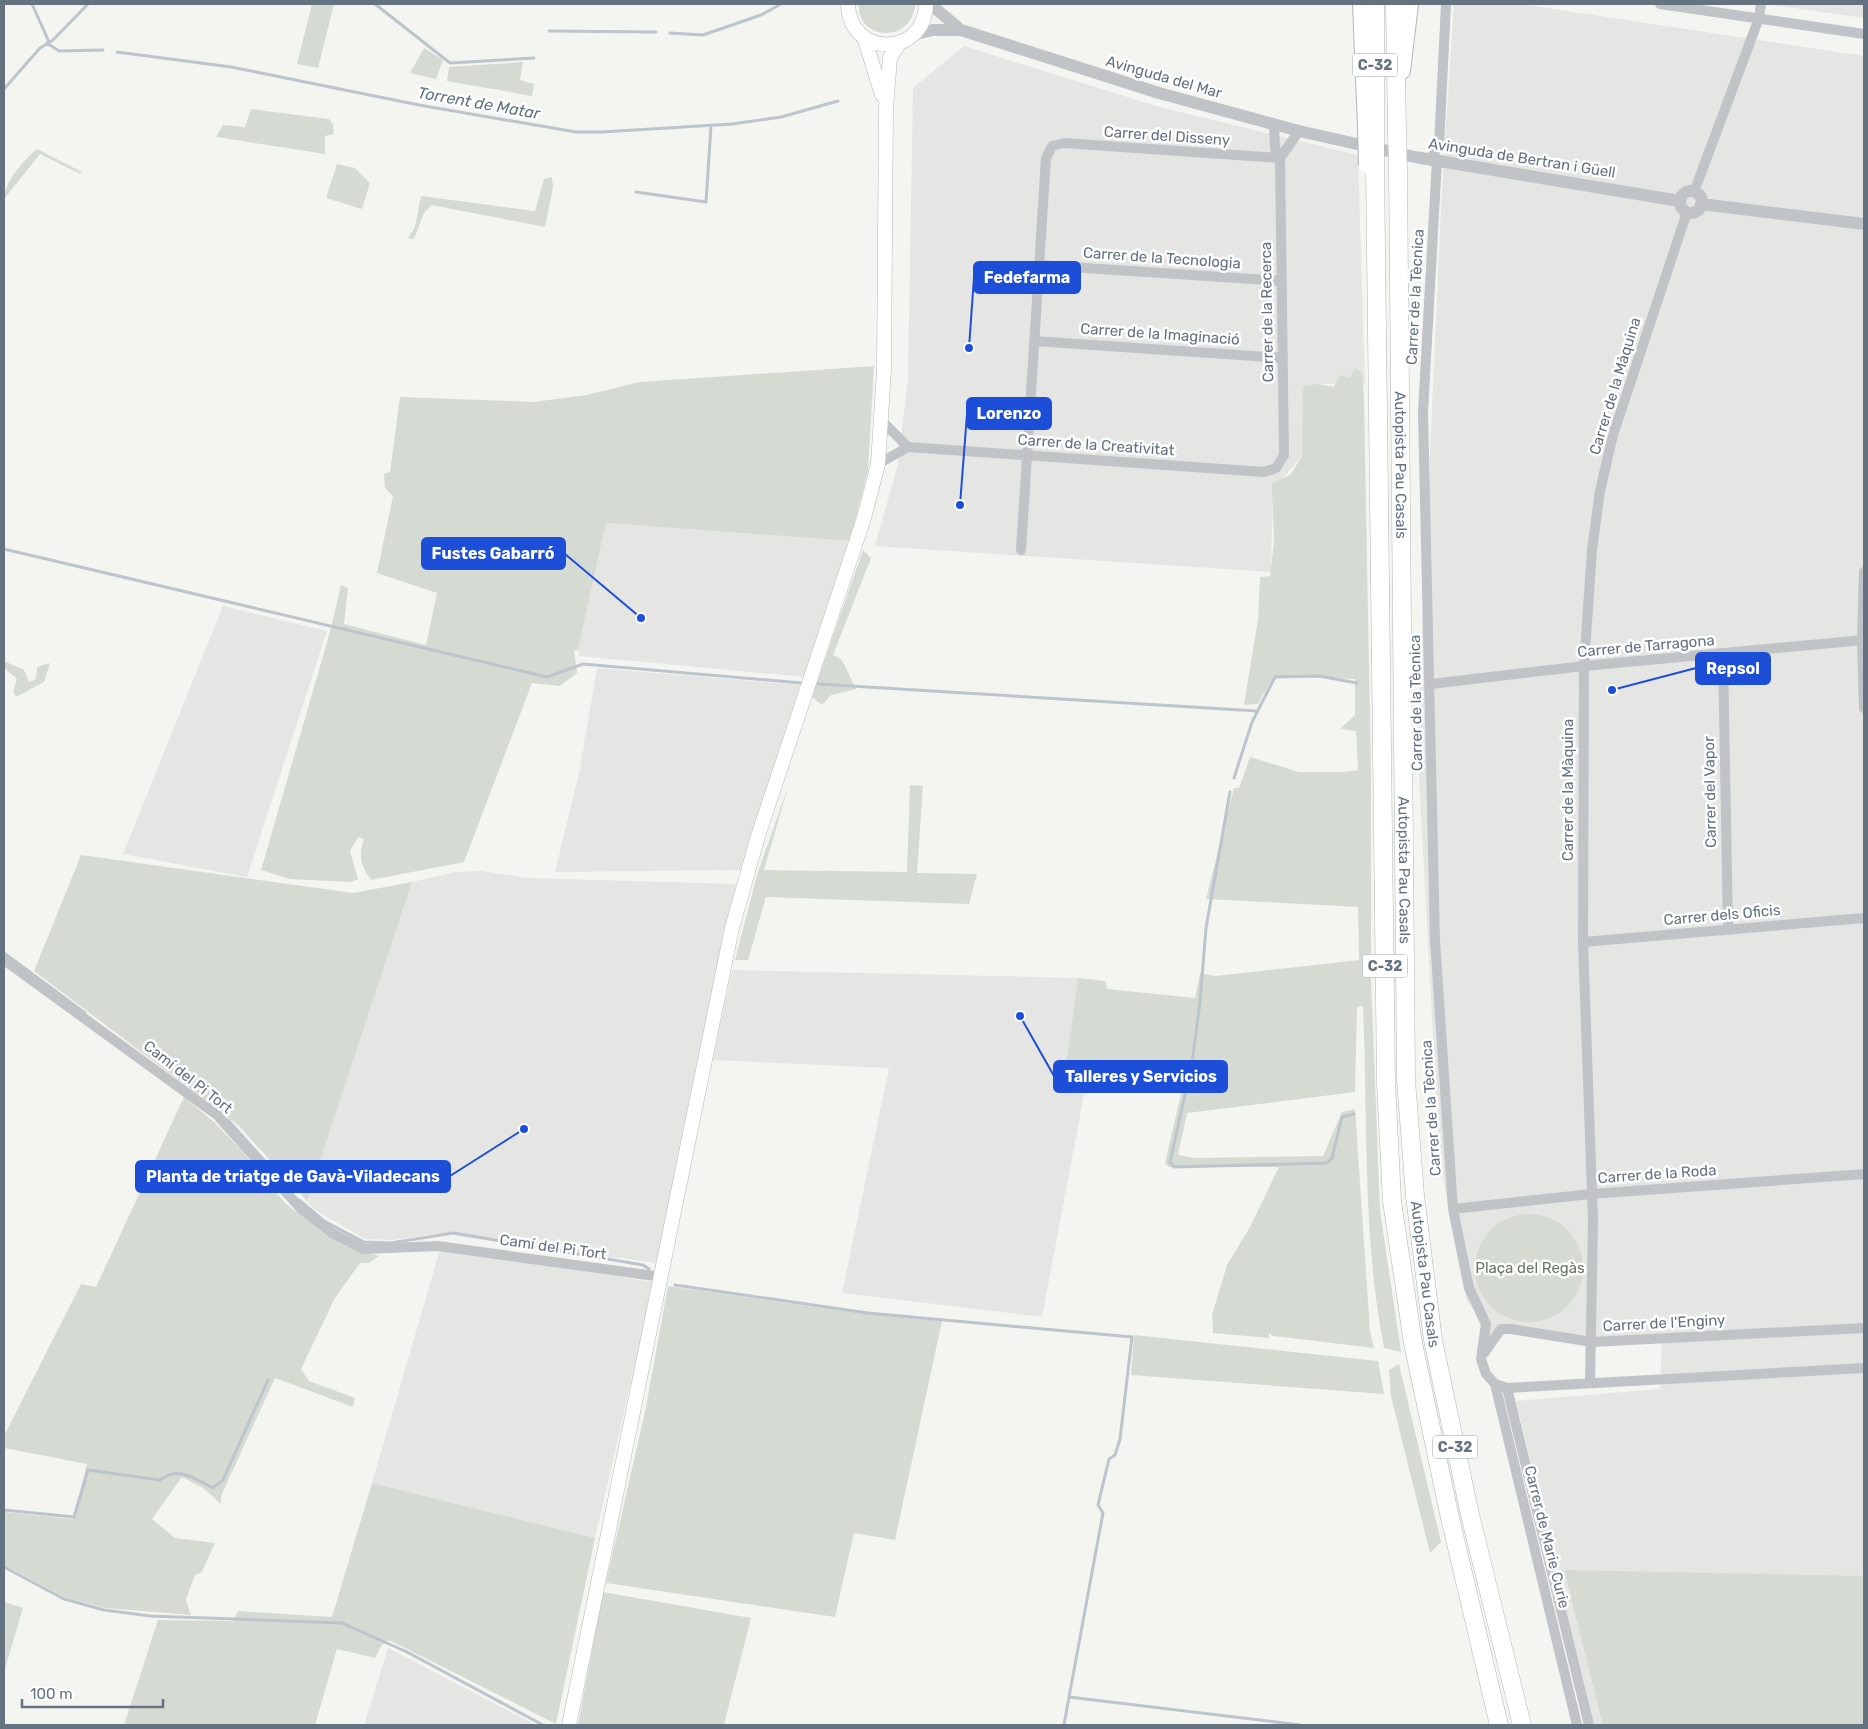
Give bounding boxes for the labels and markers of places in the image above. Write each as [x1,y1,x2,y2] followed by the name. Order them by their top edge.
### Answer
[974,262,1080,293] callout: Fedefarma
[967,398,1051,429] callout: Lorenzo
[422,538,565,569] callout: Fustes Gabarró
[1696,653,1770,684] callout: Repsol
[1054,1061,1227,1092] callout: Talleres y Servicios
[136,1161,450,1192] callout: Planta de triatge de Gavà-Viladecans

